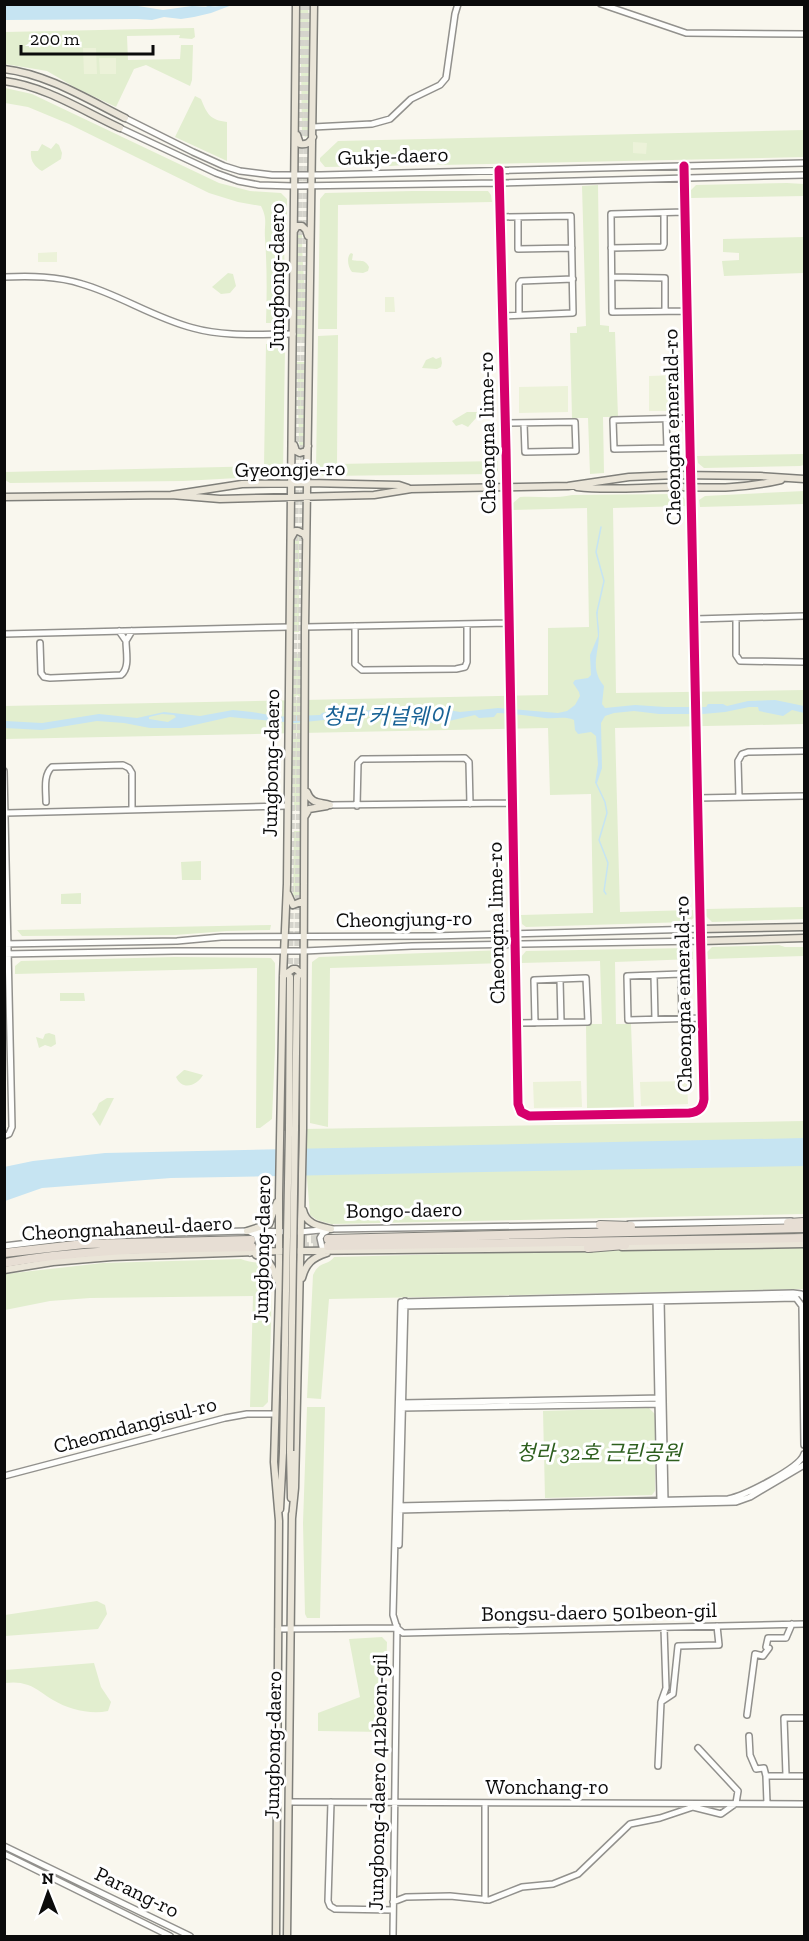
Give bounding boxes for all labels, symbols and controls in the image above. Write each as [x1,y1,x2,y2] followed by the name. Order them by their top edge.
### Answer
[21,18,153,56] scale bar
[30,28,80,50] text: 200 m
[337,141,449,171] street label: Gukje-daero
[264,203,289,351] street label: Jungbong-daero
[657,329,686,526] street label: Cheongna emerald-ro
[473,352,500,514] street label: Cheongna lime-ro
[234,455,346,483] street label: Gyeongje-ro
[257,689,284,837] street label: Jungbong-daero
[323,703,451,730] water label: 청라 커널웨이
[482,842,509,1004] street label: Cheongna lime-ro
[668,896,697,1093] street label: Cheongna emerald-ro
[336,905,472,933] street label: Cheongjung-ro
[248,1175,275,1323] street label: Jungbong-daero
[346,1196,462,1223] street label: Bongo-daero
[21,1209,233,1246] street label: Cheongnahaneul-daero
[51,1391,219,1458] street label: Cheomdangisul-ro
[516,1440,684,1465] park label: 청라 32호 근린공원
[481,1597,717,1626] street label: Bongsu-daero 501beon-gil
[363,1653,392,1911] street label: Jungbong-daero 412beon-gil
[259,1671,286,1819] street label: Jungbong-daero
[486,1774,608,1799] street label: Wonchang-ro
[91,1860,184,1923] street label: Parang-ro
[18,1863,78,1923] north arrow
[41,1869,54,1888] text: N

